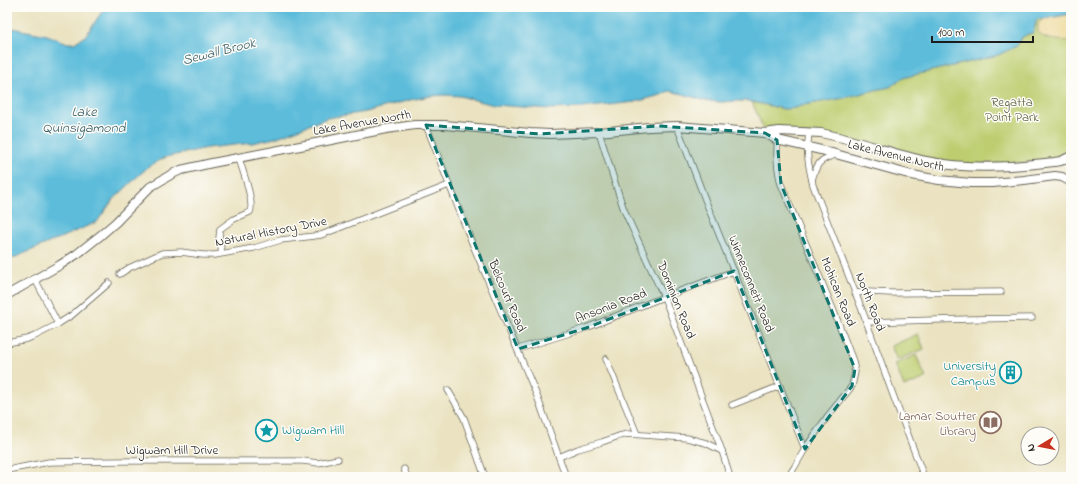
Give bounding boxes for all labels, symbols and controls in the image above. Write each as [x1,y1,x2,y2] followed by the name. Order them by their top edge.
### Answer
[932,18,1033,44] scale bar
[938,24,965,42] text: 100 m
[180,33,258,71] water label: Sewall Brook
[985,93,1039,127] park label: Regatta Point Park
[43,102,127,139] water label: Lake Quinsigamond
[312,105,412,141] street label: Lake Avenue North
[846,135,946,177] street label: Lake Avenue North
[214,212,329,253] street label: Natural History Drive
[723,233,779,336] street label: Winneconnett Road
[815,254,861,330] street label: Mohican Road
[483,256,531,336] street label: Belcourt Road
[651,257,700,342] street label: Dominion Road
[850,270,890,335] street label: North Road
[573,283,650,328] street label: Ansonia Road
[943,357,996,391] place label: University Campus
[998,360,1024,386] building icon: University Campus
[899,407,977,442] place label: Lamar Soutter Library
[978,410,1004,436] library icon: Lamar Soutter Library
[254,417,280,443] place icon: Wigwam Hill
[282,421,344,441] place label: Wigwam Hill
[1020,426,1060,466] north arrow
[126,441,218,461] street label: Wigwam Hill Drive
[1023,443,1040,453] text: N

